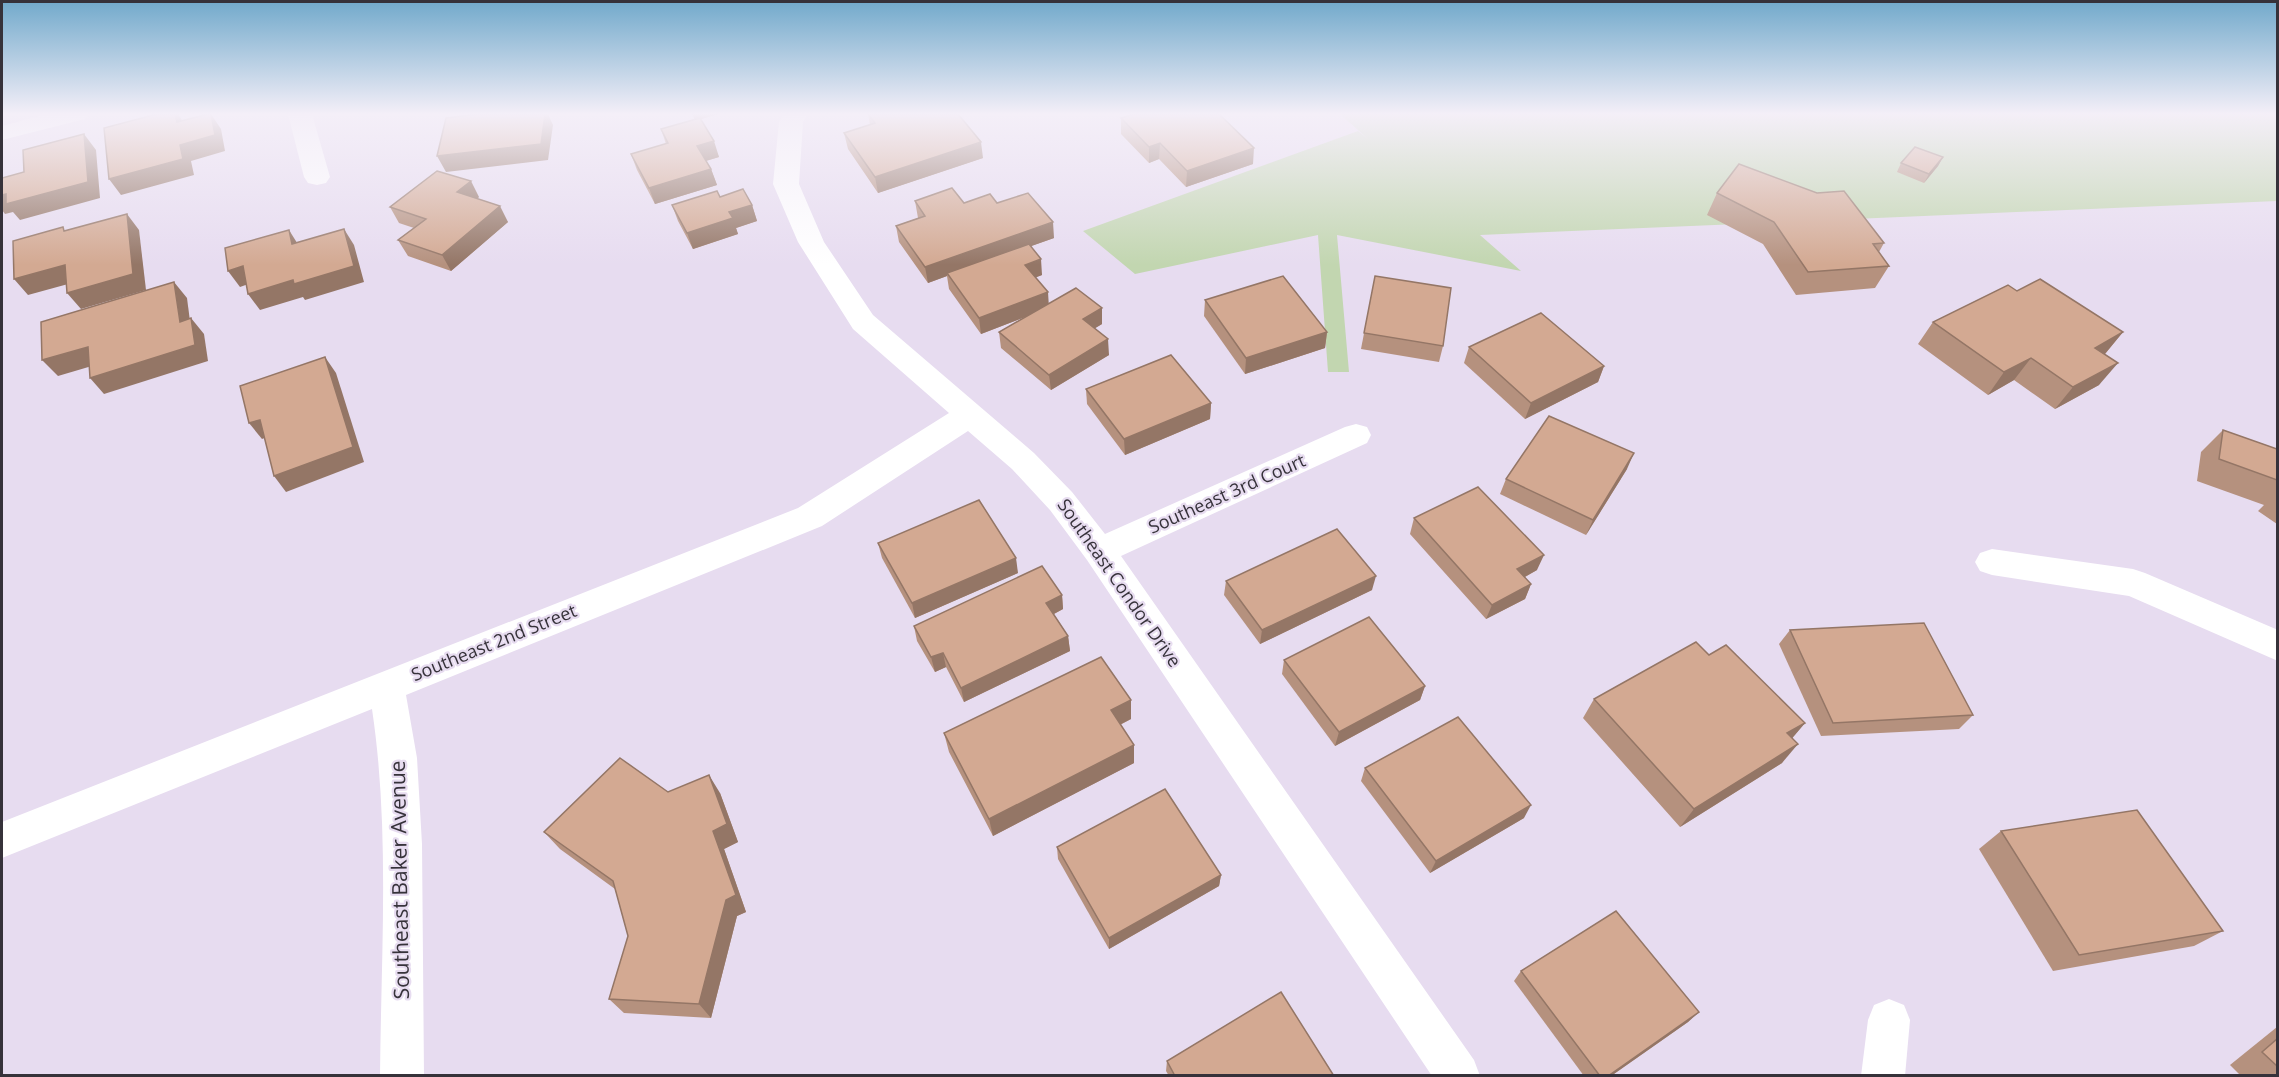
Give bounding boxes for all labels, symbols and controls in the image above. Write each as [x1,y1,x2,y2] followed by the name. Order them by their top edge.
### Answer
[1144,448,1309,538] street label: Southeast 3rd Court
[1053,494,1187,671] street label: Southeast Condor Drive
[407,598,580,686] street label: Southeast 2nd Street
[383,760,415,1000] street label: Southeast Baker Avenue

